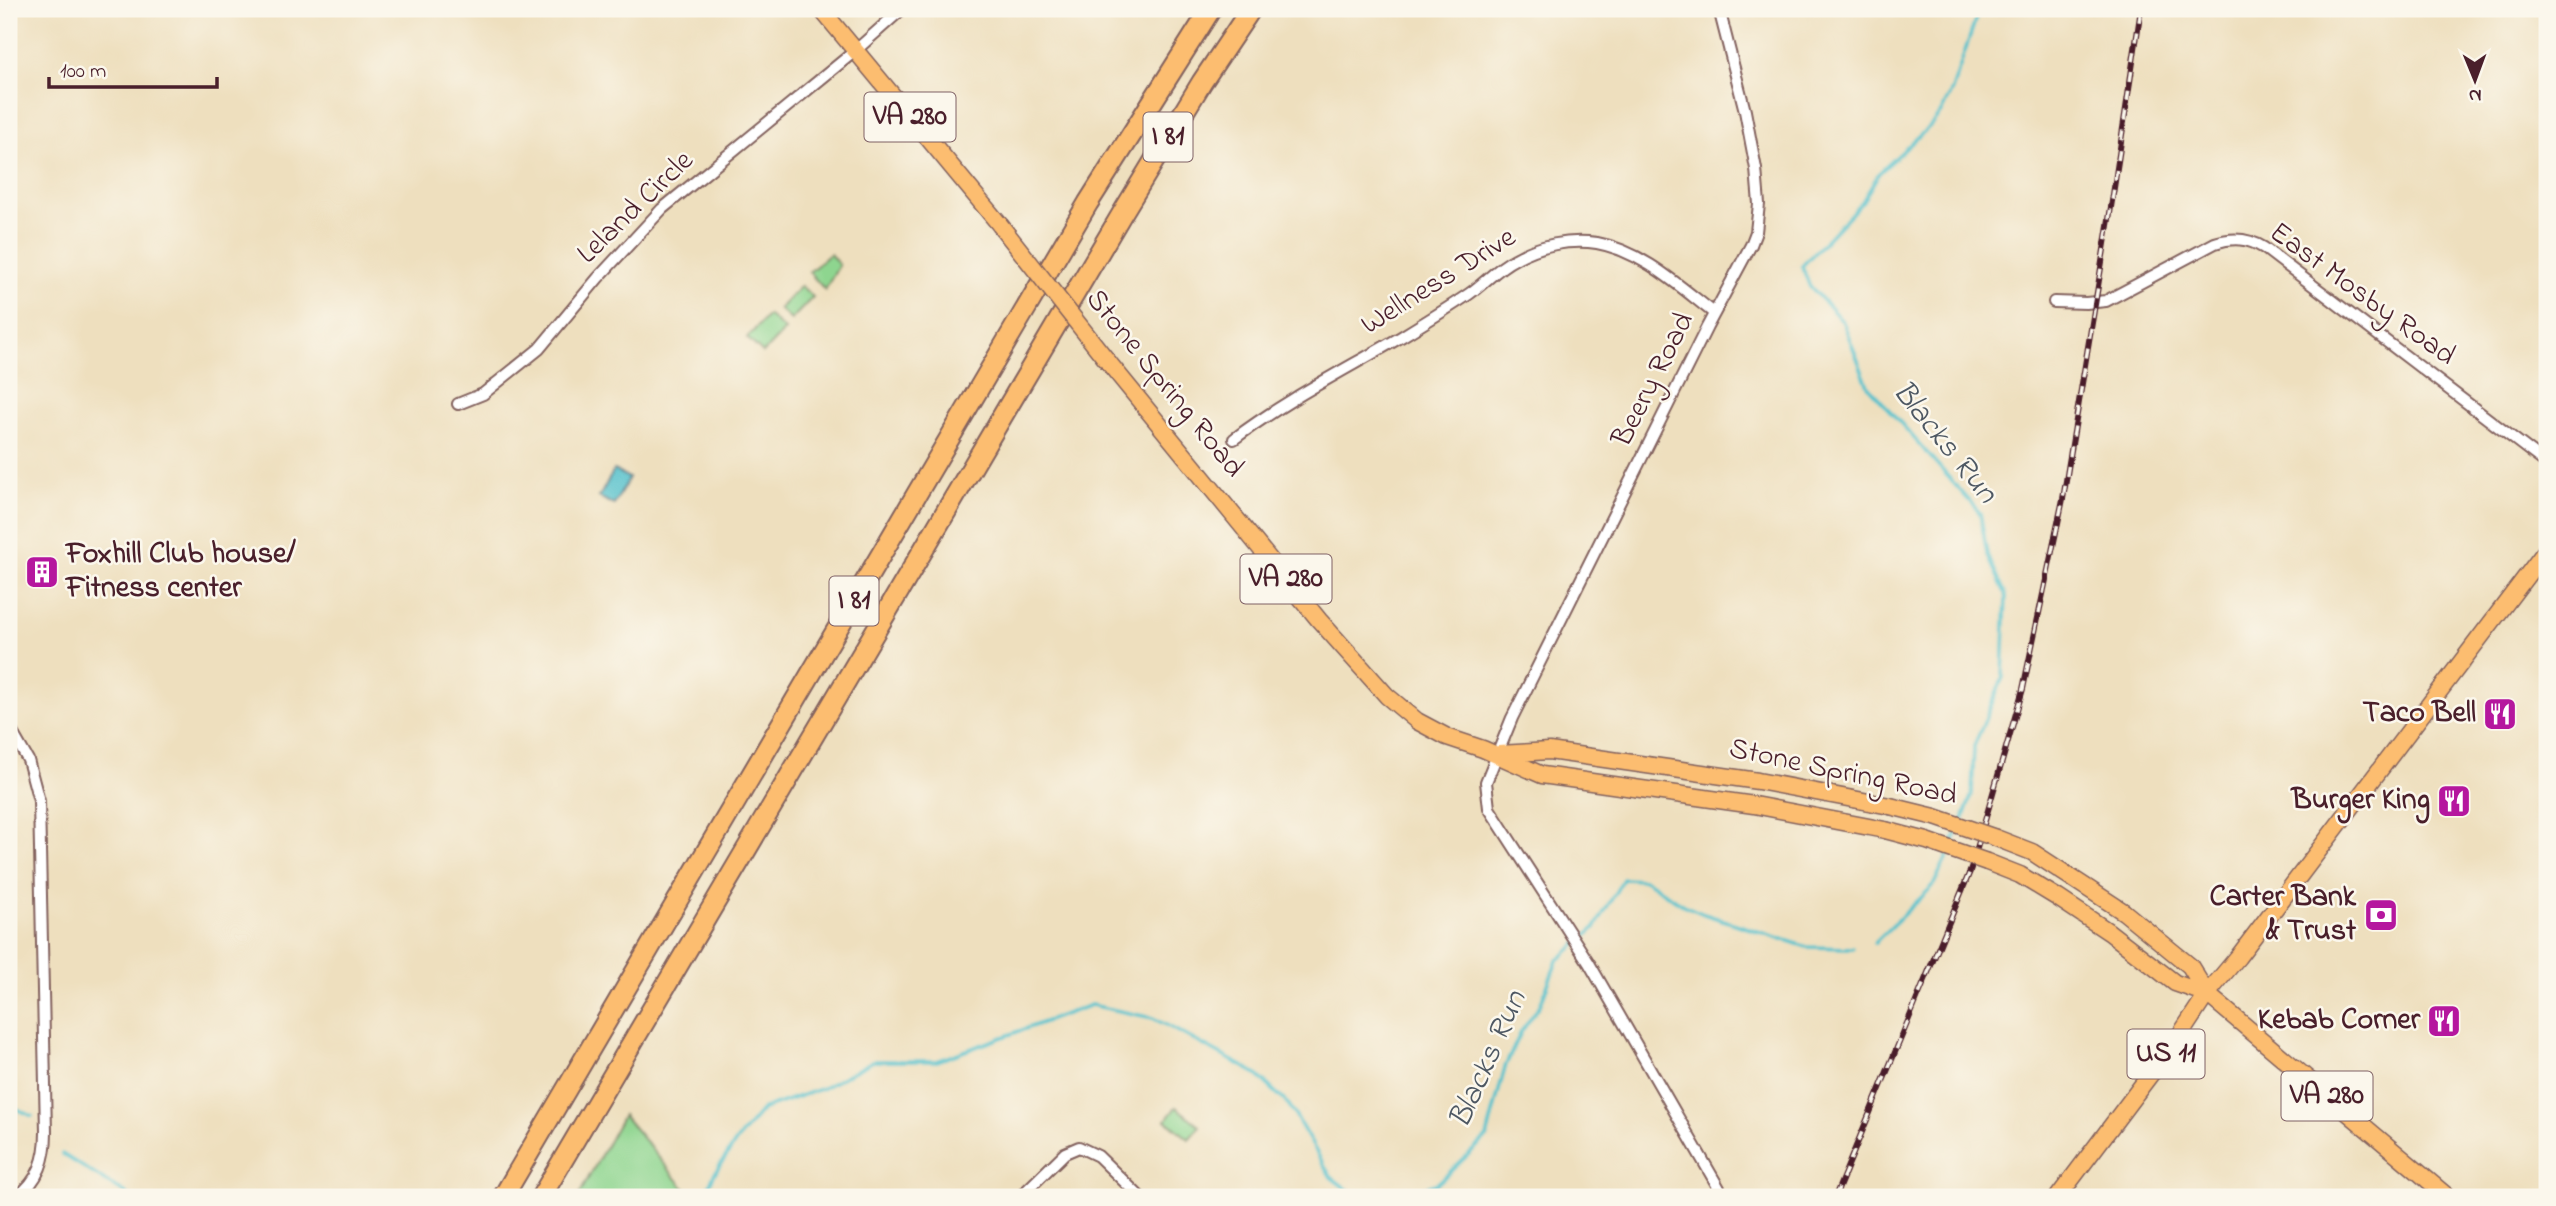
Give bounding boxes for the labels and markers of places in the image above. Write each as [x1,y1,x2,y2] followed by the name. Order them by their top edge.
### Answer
[64,533,297,611] place label: Foxhill Club house/ Fitness center
[23,553,61,591] building icon: Foxhill Club house/ Fitness center
[2362,692,2476,736] place label: Taco Bell
[2481,695,2519,733] restaurant icon: Taco Bell
[2289,779,2430,824] place label: Burger King
[2435,782,2473,820] restaurant icon: Burger King
[2209,876,2357,954] place label: Carter Bank & Trust
[2362,896,2400,934] bank icon: Carter Bank & Trust
[2258,999,2421,1043] place label: Kebab Corner
[2425,1002,2463,1040] restaurant icon: Kebab Corner

